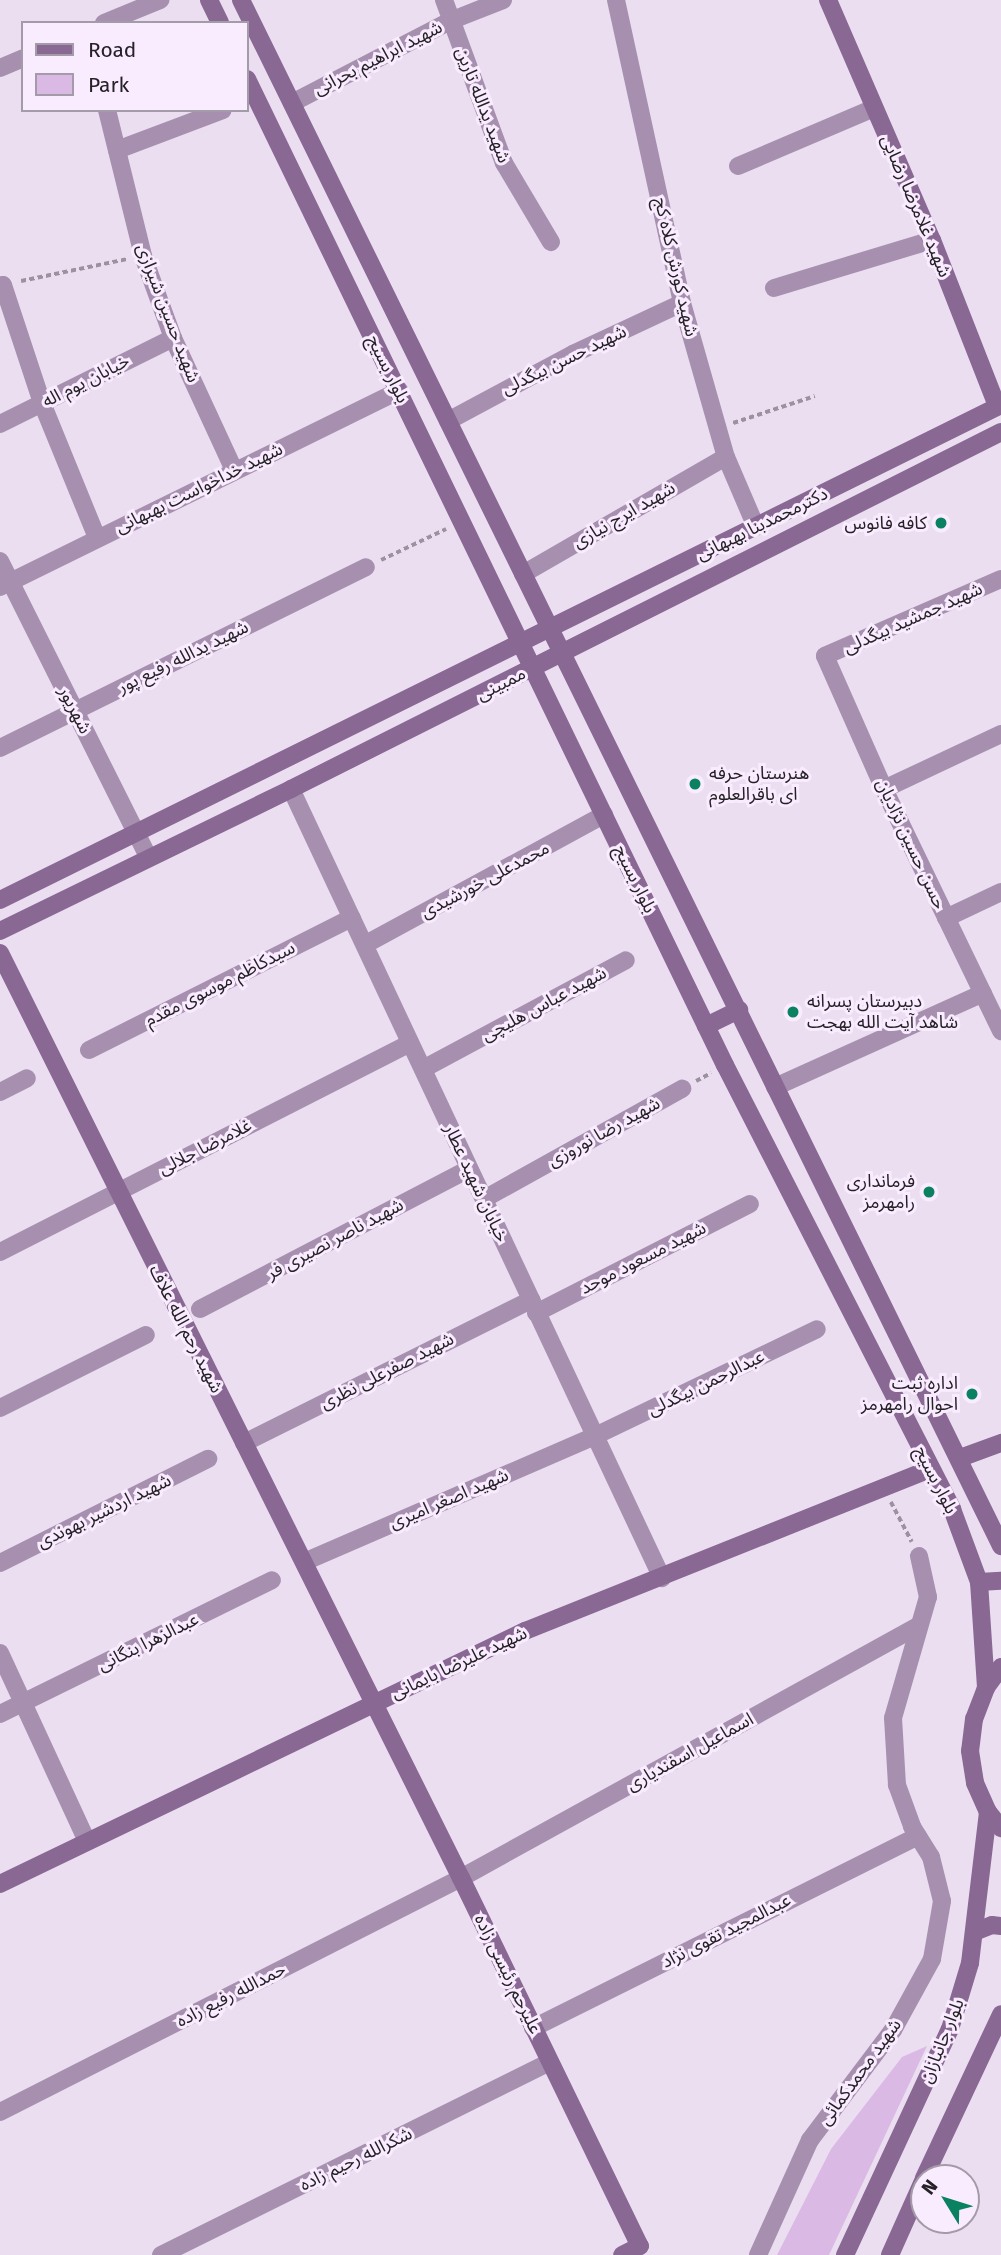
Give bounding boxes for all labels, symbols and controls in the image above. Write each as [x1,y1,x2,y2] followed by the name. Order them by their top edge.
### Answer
[310,16,446,100] street label: شهید ابراهیم بحرانی
[21,21,248,112] legend
[88,37,136,63] text: Road
[451,44,515,166] street label: شهید یدالله تارین
[88,72,129,98] text: Park
[876,132,956,280] street label: شهید غلامرضا رضایی
[649,195,703,339] street label: شهید کورش کلاه کج
[132,241,204,385] street label: شهید حسین شیرازی
[498,320,630,400] street label: شهید حسن بیگدلی
[362,331,414,407] street label: بلوار بسیج
[39,350,133,412] street label: خیابان یوم اله
[112,438,286,538] street label: شهید خداخواست بهبهانی
[569,477,679,553] street label: شهید ایرج نیازی
[693,483,831,565] street label: دکترمحمدبنا بهبهانی
[844,512,927,534] place label: کافه فانوس
[933,515,949,531] marker: کافه فانوس
[840,578,986,658] street label: شهید جمشید بیگدلی
[114,616,252,698] street label: شهید یدالله رفیع پور
[473,663,529,705] street label: ممبینی
[54,683,96,737] street label: شهریور
[709,763,809,806] place label: هنرستان حرفه ای باقرالعلوم
[871,775,951,913] street label: حسن حسین نژادیان
[687,776,703,792] marker: هنرستان حرفه ای باقرالعلوم
[417,837,553,923] street label: محمدعلی خورشیدی
[609,841,661,917] street label: بلوار بسیج
[141,937,299,1031] street label: سیدکاظم موسوی مقدم
[478,962,610,1046] street label: شهید عباس هلیچی
[807,991,958,1034] place label: دبیرستان پسرانه شاهد آیت الله بهجت
[785,1004,801,1020] marker: دبیرستان پسرانه شاهد آیت الله بهجت
[544,1092,664,1172] street label: شهید رضا نوروزی
[155,1114,255,1180] street label: غلامرضا جلالی
[439,1121,513,1245] street label: خیابان شهید عطار
[847,1171,915,1214] place label: فرمانداری رامهرمز
[921,1184,937,1200] marker: فرمانداری رامهرمز
[263,1194,407,1284] street label: شهید ناصر نصیری فر
[576,1217,710,1299] street label: شهید مسعود موحد
[144,1261,228,1397] street label: شهید رحم الله علاف
[317,1328,457,1414] street label: شهید صفرعلی نظری
[644,1345,768,1421] street label: عبدالرحمن بیگدلی
[861,1373,958,1416] place label: اداره ثبت احوال رامهرمز
[964,1386,980,1402] marker: اداره ثبت احوال رامهرمز
[910,1443,962,1517] street label: بلوار بسیج
[386,1464,512,1534] street label: شهید اصغر امیری
[33,1469,175,1553] street label: شهید اردشیر بهوندی
[94,1608,202,1676] street label: عبدالزهرا بنگانی
[388,1622,530,1704] street label: شهید علیرضا بایمانی
[623,1708,757,1796] street label: اسماعیل اسفندیاری
[658,1889,794,1973] street label: عبدالمجید تقوی نژاد
[470,1911,546,2037] street label: علیرحم رئیسی زاده
[173,1958,289,2032] street label: حمدالله رفیع زاده
[915,1996,969,2086] street label: بلوار جانبازان
[814,2015,906,2129] street label: شهید محمدکمائی
[296,2123,416,2195] street label: شکرالله رحیم زاده
[910,2164,980,2234] north arrow
[917,2175,943,2199] text: N

